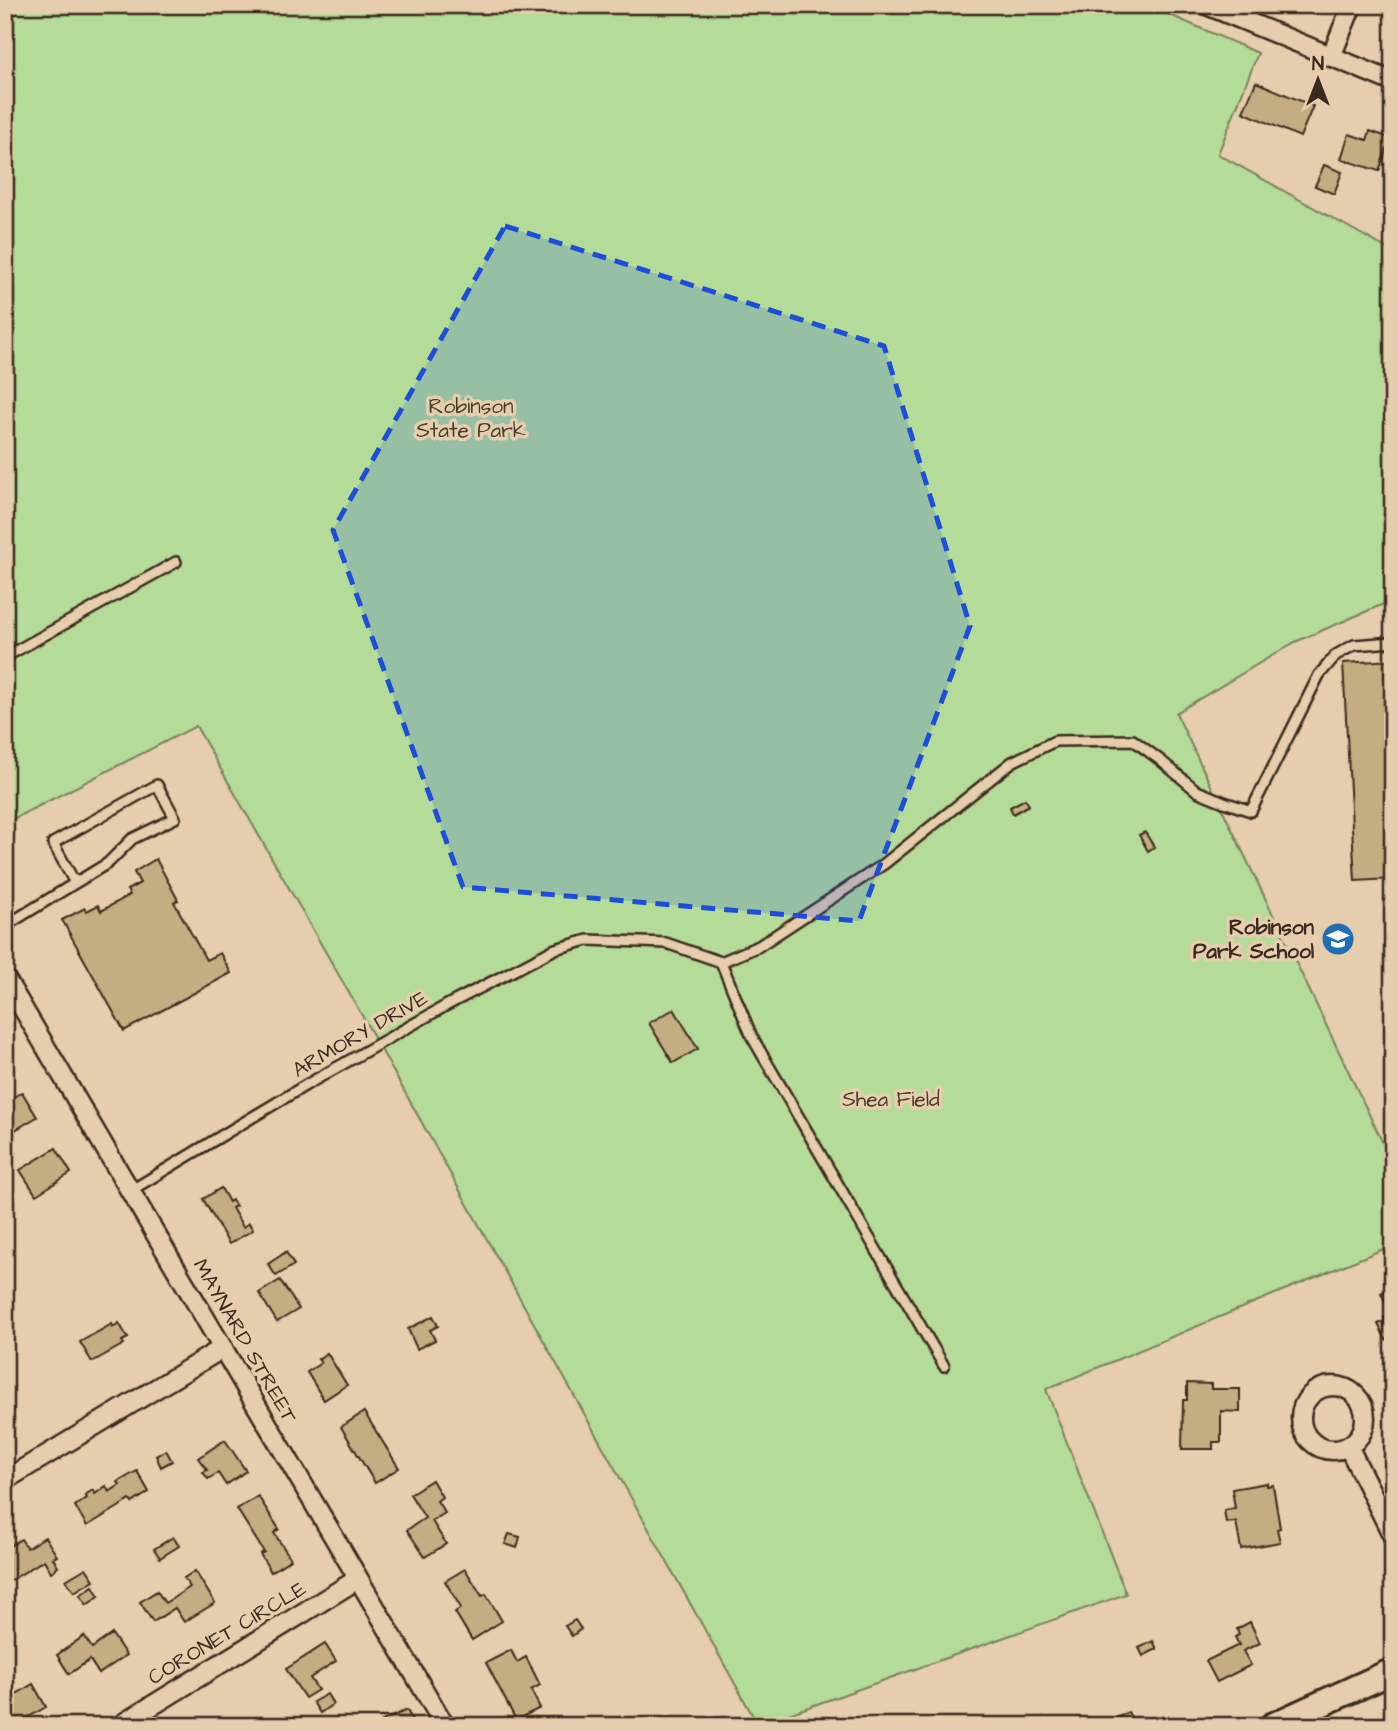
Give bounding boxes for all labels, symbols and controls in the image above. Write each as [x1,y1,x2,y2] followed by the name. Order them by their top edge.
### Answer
[1282,46,1352,116] north arrow
[1312,51,1324,78] text: N
[416,392,526,445] park label: Robinson State Park
[1193,913,1315,966] place label: Robinson Park School
[1319,920,1357,958] school or university icon: Robinson Park School
[287,983,433,1085] street label: ARMORY DRIVE
[842,1085,940,1114] park label: Shea Field
[186,1254,304,1429] street label: MAYNARD STREET
[142,1574,312,1692] street label: CORONET CIRCLE

